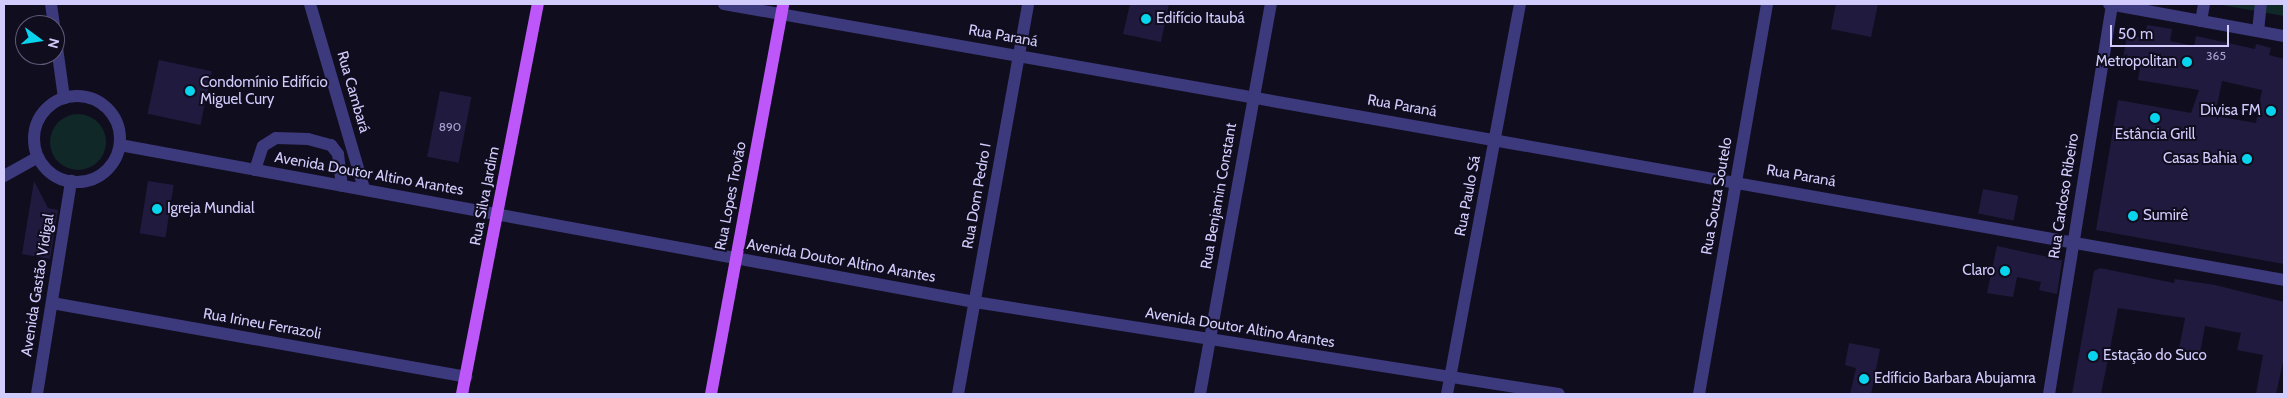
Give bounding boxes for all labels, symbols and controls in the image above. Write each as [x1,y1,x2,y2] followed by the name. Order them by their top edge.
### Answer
[1156,10,1245,28] place label: Edifício Itaubá
[1140,13,1152,25] marker: Edifício Itaubá
[15,15,65,65] north arrow
[2113,15,2232,47] scale bar
[967,21,1039,51] street label: Rua Paraná
[2118,25,2153,43] text: 50 m
[44,36,64,50] text: N
[333,49,373,135] street label: Rua Cambará
[2206,49,2226,63] house number: 365
[2096,53,2177,71] place label: Metropolitan
[2181,56,2193,68] marker: Metropolitan
[200,73,328,108] place label: Condomínio Edifício Miguel Cury
[184,85,196,97] marker: Condomínio Edifício Miguel Cury
[1366,91,1438,121] street label: Rua Paraná
[2200,102,2261,120] place label: Divisa FM
[2265,105,2277,117] marker: Divisa FM
[2149,112,2161,124] marker: Estância Grill
[439,120,461,134] house number: 890
[1197,121,1241,271] street label: Rua Benjamin Constant
[2115,126,2195,144] place label: Estância Grill
[2045,132,2083,260] street label: Rua Cardoso Ribeiro
[1698,136,1736,256] street label: Rua Souza Soutelo
[712,140,750,252] street label: Rua Lopes Trovão
[959,142,995,250] street label: Rua Dom Pedro I
[467,145,503,247] street label: Rua Silva Jardim
[273,149,465,199] street label: Avenida Doutor Altino Arantes
[2163,150,2237,168] place label: Casas Bahia
[2241,153,2253,165] marker: Casas Bahia
[1451,154,1485,238] street label: Rua Paulo Sá
[1765,161,1837,191] street label: Rua Paraná
[167,200,255,218] place label: Igreja Mundial
[151,203,163,215] marker: Igreja Mundial
[2143,207,2188,225] place label: Sumirê
[2127,210,2139,222] marker: Sumirê
[18,212,58,358] street label: Avenida Gastão Vidigal
[745,236,937,286] street label: Avenida Doutor Altino Arantes
[1962,262,1995,280] place label: Claro
[1999,265,2011,277] marker: Claro
[1144,304,1336,352] street label: Avenida Doutor Altino Arantes
[202,305,322,343] street label: Rua Irineu Ferrazoli
[2103,347,2207,365] place label: Estação do Suco
[2087,350,2099,362] marker: Estação do Suco
[1874,370,2036,388] place label: Edíficio Barbara Abujamra
[1858,373,1870,385] marker: Edíficio Barbara Abujamra

